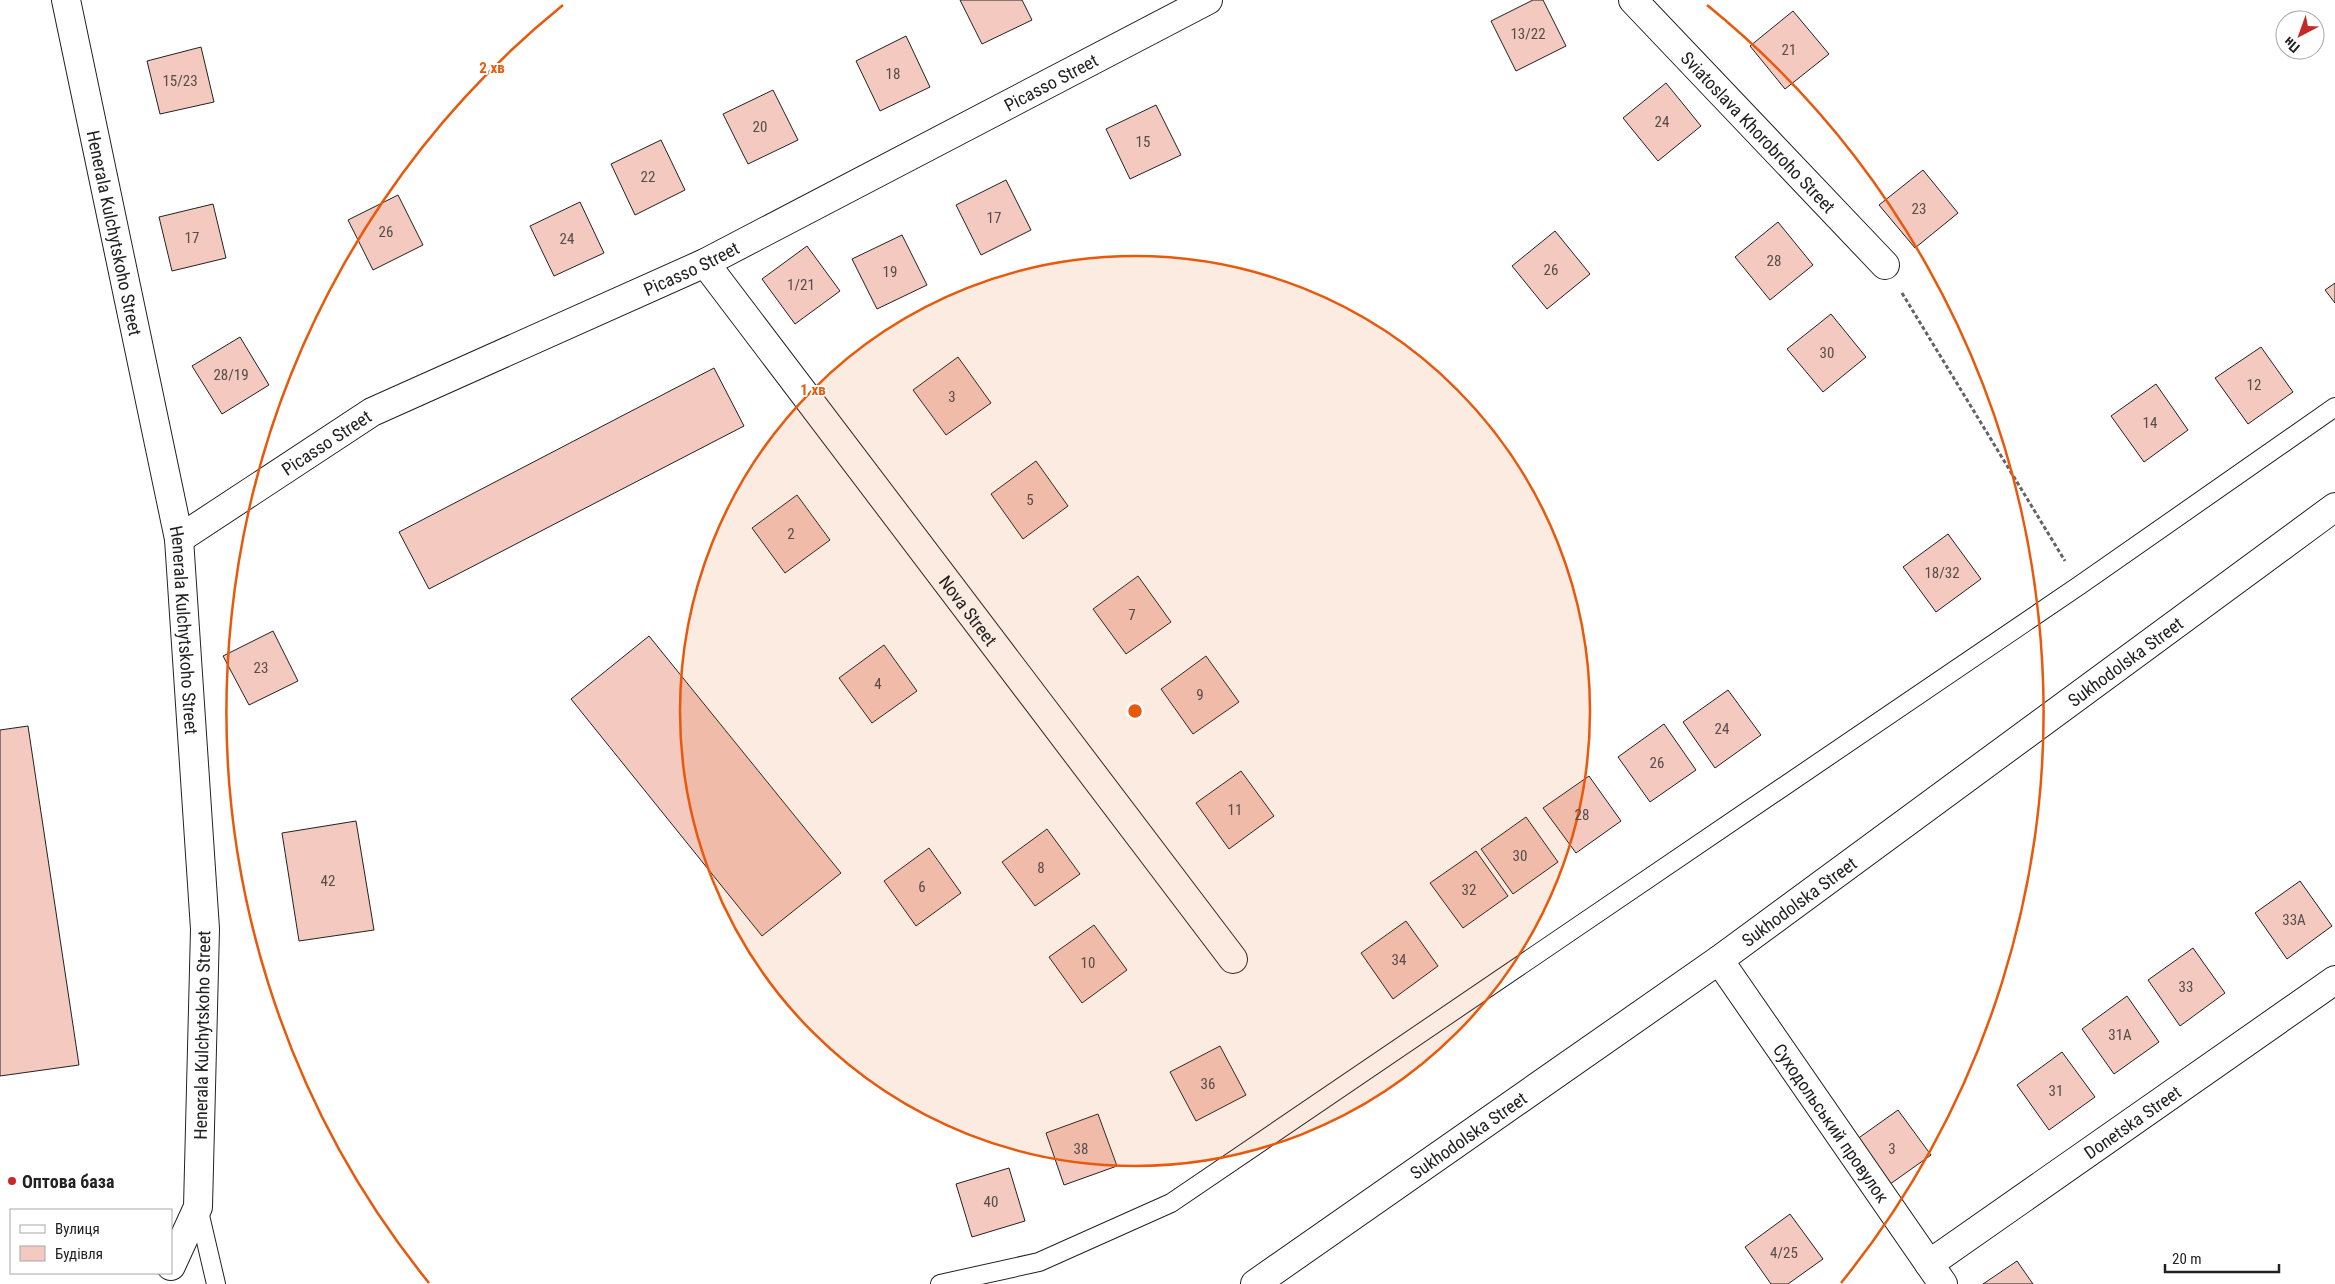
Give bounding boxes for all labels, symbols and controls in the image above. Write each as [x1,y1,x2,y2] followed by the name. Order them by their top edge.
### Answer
[2275,10,2325,60] north arrow
[1510,25,1546,43] house number: 13/22
[2280,34,2303,56] text: Пн
[1782,41,1796,59] house number: 21
[1677,47,1840,217] street label: Sviatoslava Khorobroho Street
[1000,49,1101,115] street label: Picasso Street
[479,59,505,77] text: 2 хв
[886,65,900,83] house number: 18
[162,72,198,90] house number: 15/23
[1655,113,1669,131] house number: 24
[753,118,767,136] house number: 20
[83,128,147,337] street label: Henerala Kulchytskoho Street
[1136,133,1150,151] house number: 15
[641,168,655,186] house number: 22
[1912,200,1926,218] house number: 23
[987,209,1001,227] house number: 17
[379,223,393,241] house number: 26
[185,229,199,247] house number: 17
[560,230,574,248] house number: 24
[640,237,742,300] street label: Picasso Street
[1767,252,1781,270] house number: 28
[1544,261,1558,279] house number: 26
[883,263,897,281] house number: 19
[787,276,815,294] house number: 1/21
[1820,344,1834,362] house number: 30
[213,366,249,384] house number: 28/19
[2247,376,2261,394] house number: 12
[800,381,826,399] text: 1 хв
[948,388,956,406] house number: 3
[277,405,375,479] street label: Picasso Street
[2143,414,2157,432] house number: 14
[1026,491,1034,509] house number: 5
[166,524,203,735] street label: Henerala Kulchytskoho Street
[787,525,795,543] house number: 2
[1924,564,1960,582] house number: 18/32
[935,571,1002,650] street label: Nova Street
[1128,606,1136,624] house number: 7
[2064,612,2187,711] street label: Sukhodolska Street
[254,659,268,677] house number: 23
[874,675,882,693] house number: 4
[1196,686,1204,704] house number: 9
[1126,702,1144,720] centre of rings
[1715,720,1729,738] house number: 24
[1650,754,1664,772] house number: 26
[1228,801,1242,819] house number: 11
[1575,806,1589,824] house number: 28
[1513,847,1527,865] house number: 30
[1737,852,1860,950] street label: Sukhodolska Street
[1037,859,1045,877] house number: 8
[321,872,335,890] house number: 42
[918,878,926,896] house number: 6
[1462,881,1476,899] house number: 32
[2282,911,2306,929] house number: 33А
[190,930,214,1140] street label: Henerala Kulchytskoho Street
[1392,951,1406,969] house number: 34
[1081,954,1095,972] house number: 10
[2179,978,2193,996] house number: 33
[2108,1026,2132,1044] house number: 31А
[1769,1039,1894,1207] street label: Суходольський провулок
[1201,1075,1215,1093] house number: 36
[2080,1081,2185,1163] street label: Donetska Street
[2049,1082,2063,1100] house number: 31
[1406,1087,1530,1183] street label: Sukhodolska Street
[1074,1140,1088,1158] house number: 38
[1888,1140,1896,1158] house number: 3
[22,1171,114,1192] place label: Оптова база
[6,1175,18,1187] marker: Оптова база
[984,1193,998,1211] house number: 40
[10,1209,172,1274] legend
[55,1220,100,1238] text: Вулиця
[2165,1242,2279,1274] scale bar
[1770,1244,1798,1262] house number: 4/25
[55,1245,103,1263] text: Будівля
[2172,1250,2202,1268] text: 20 m

